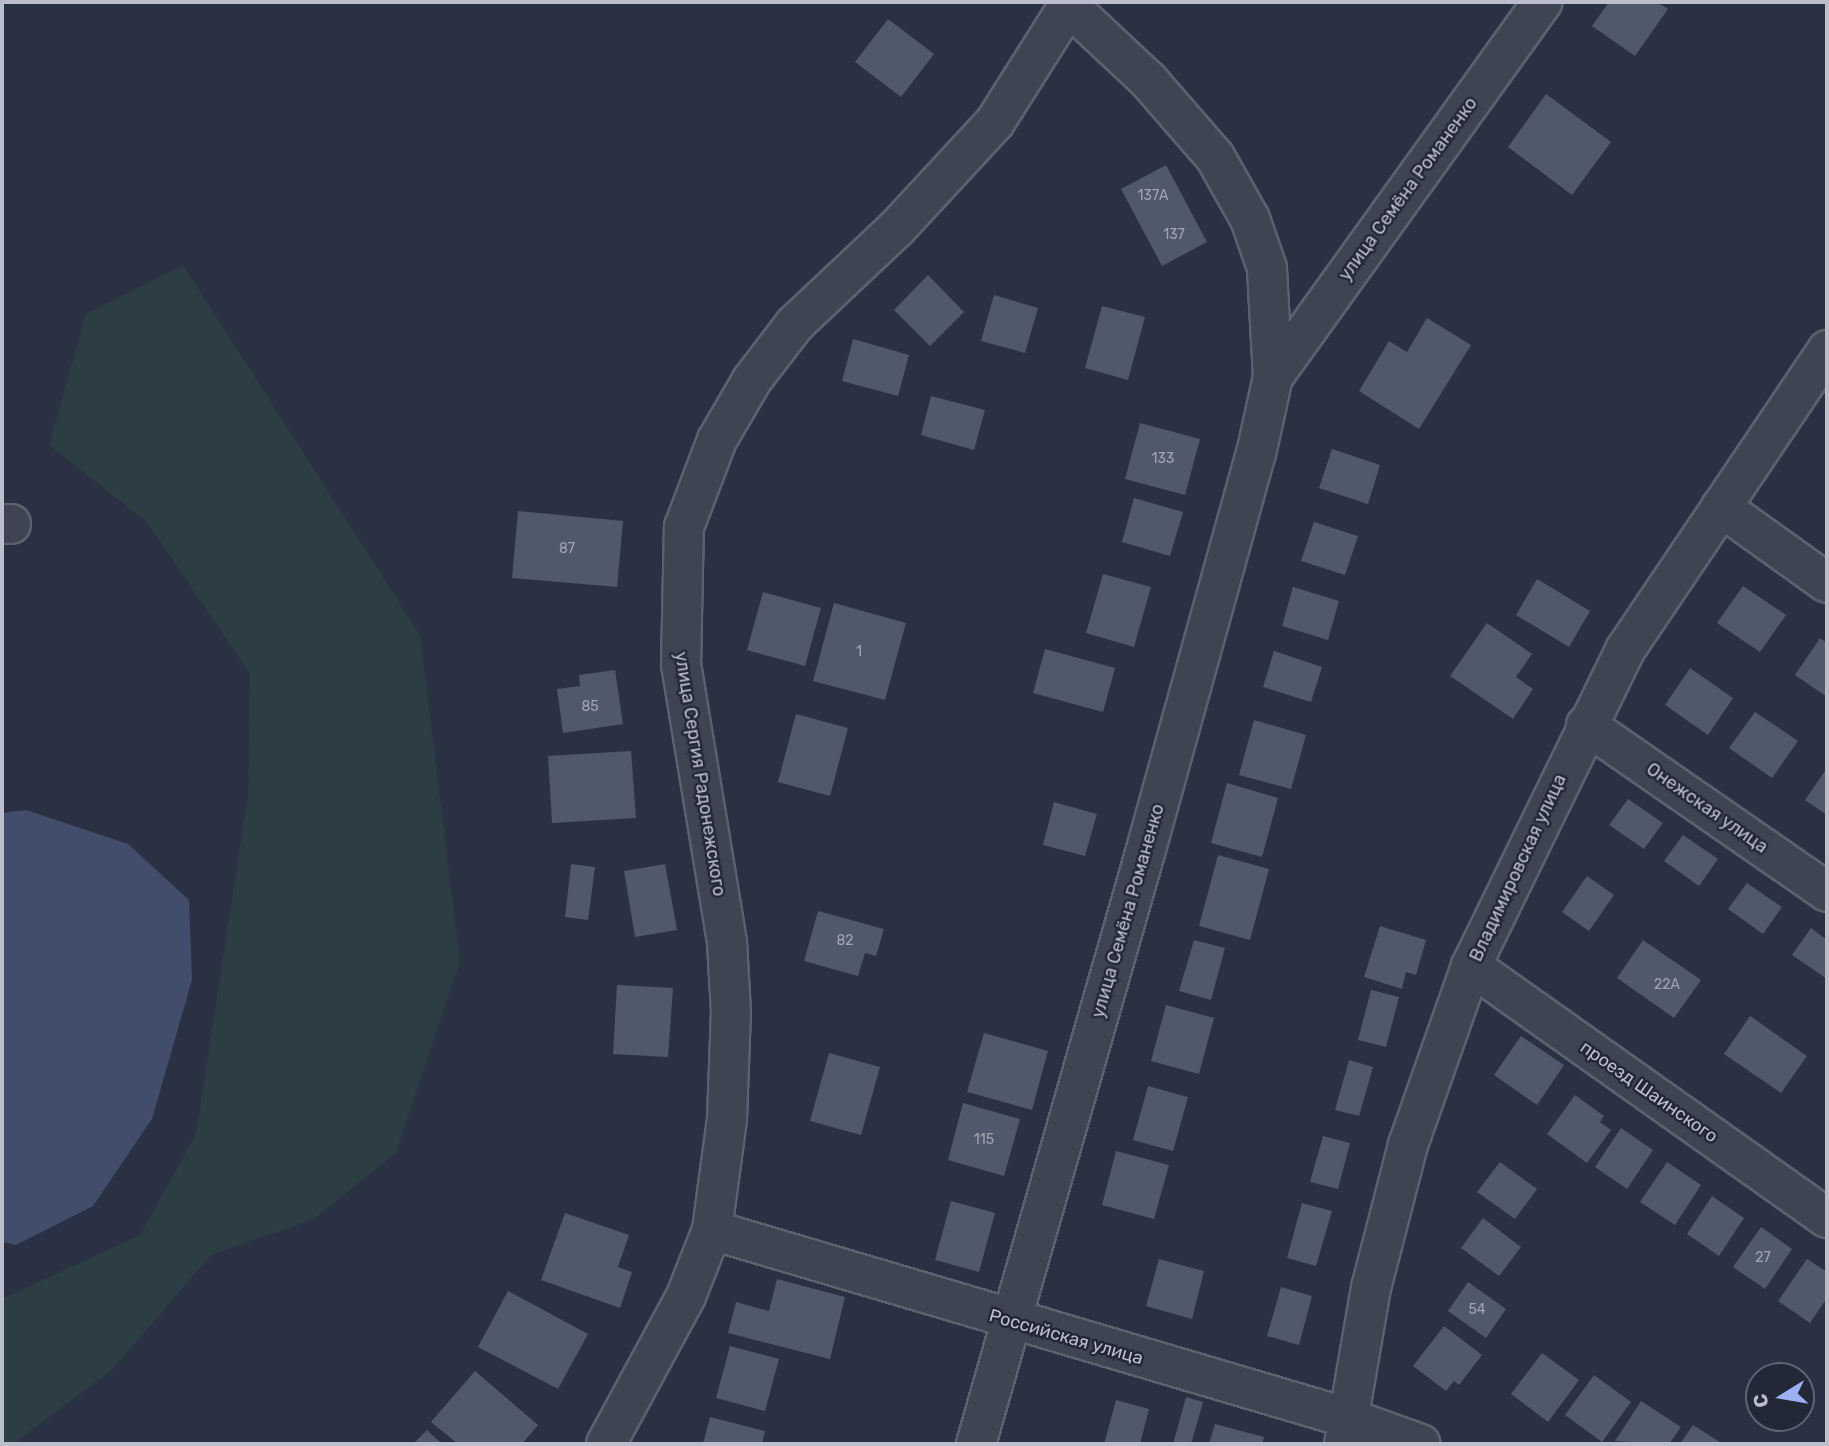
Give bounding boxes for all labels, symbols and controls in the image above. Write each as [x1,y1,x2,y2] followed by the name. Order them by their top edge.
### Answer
[1334,93,1482,285] street label: улица Семёна Романенко
[1138,188,1168,204] house number: 137А
[1163,227,1185,243] house number: 137
[1152,451,1174,467] house number: 133
[559,541,575,557] house number: 87
[856,644,862,660] house number: 1
[670,650,730,898] street label: улица Сергия Радонежского
[581,699,599,715] house number: 85
[1642,758,1772,858] street label: Онежская улица
[1465,771,1571,965] street label: Владимировская улица
[1087,802,1169,1020] street label: улица Семёна Романенко
[836,933,854,949] house number: 82
[1654,977,1680,993] house number: 22А
[1576,1036,1722,1148] street label: проезд Шаинского
[974,1132,994,1148] house number: 115
[1755,1250,1771,1266] house number: 27
[1468,1302,1486,1318] house number: 54
[987,1305,1145,1369] street label: Российская улица
[1745,1362,1815,1432] north arrow
[1748,1392,1773,1409] text: С

